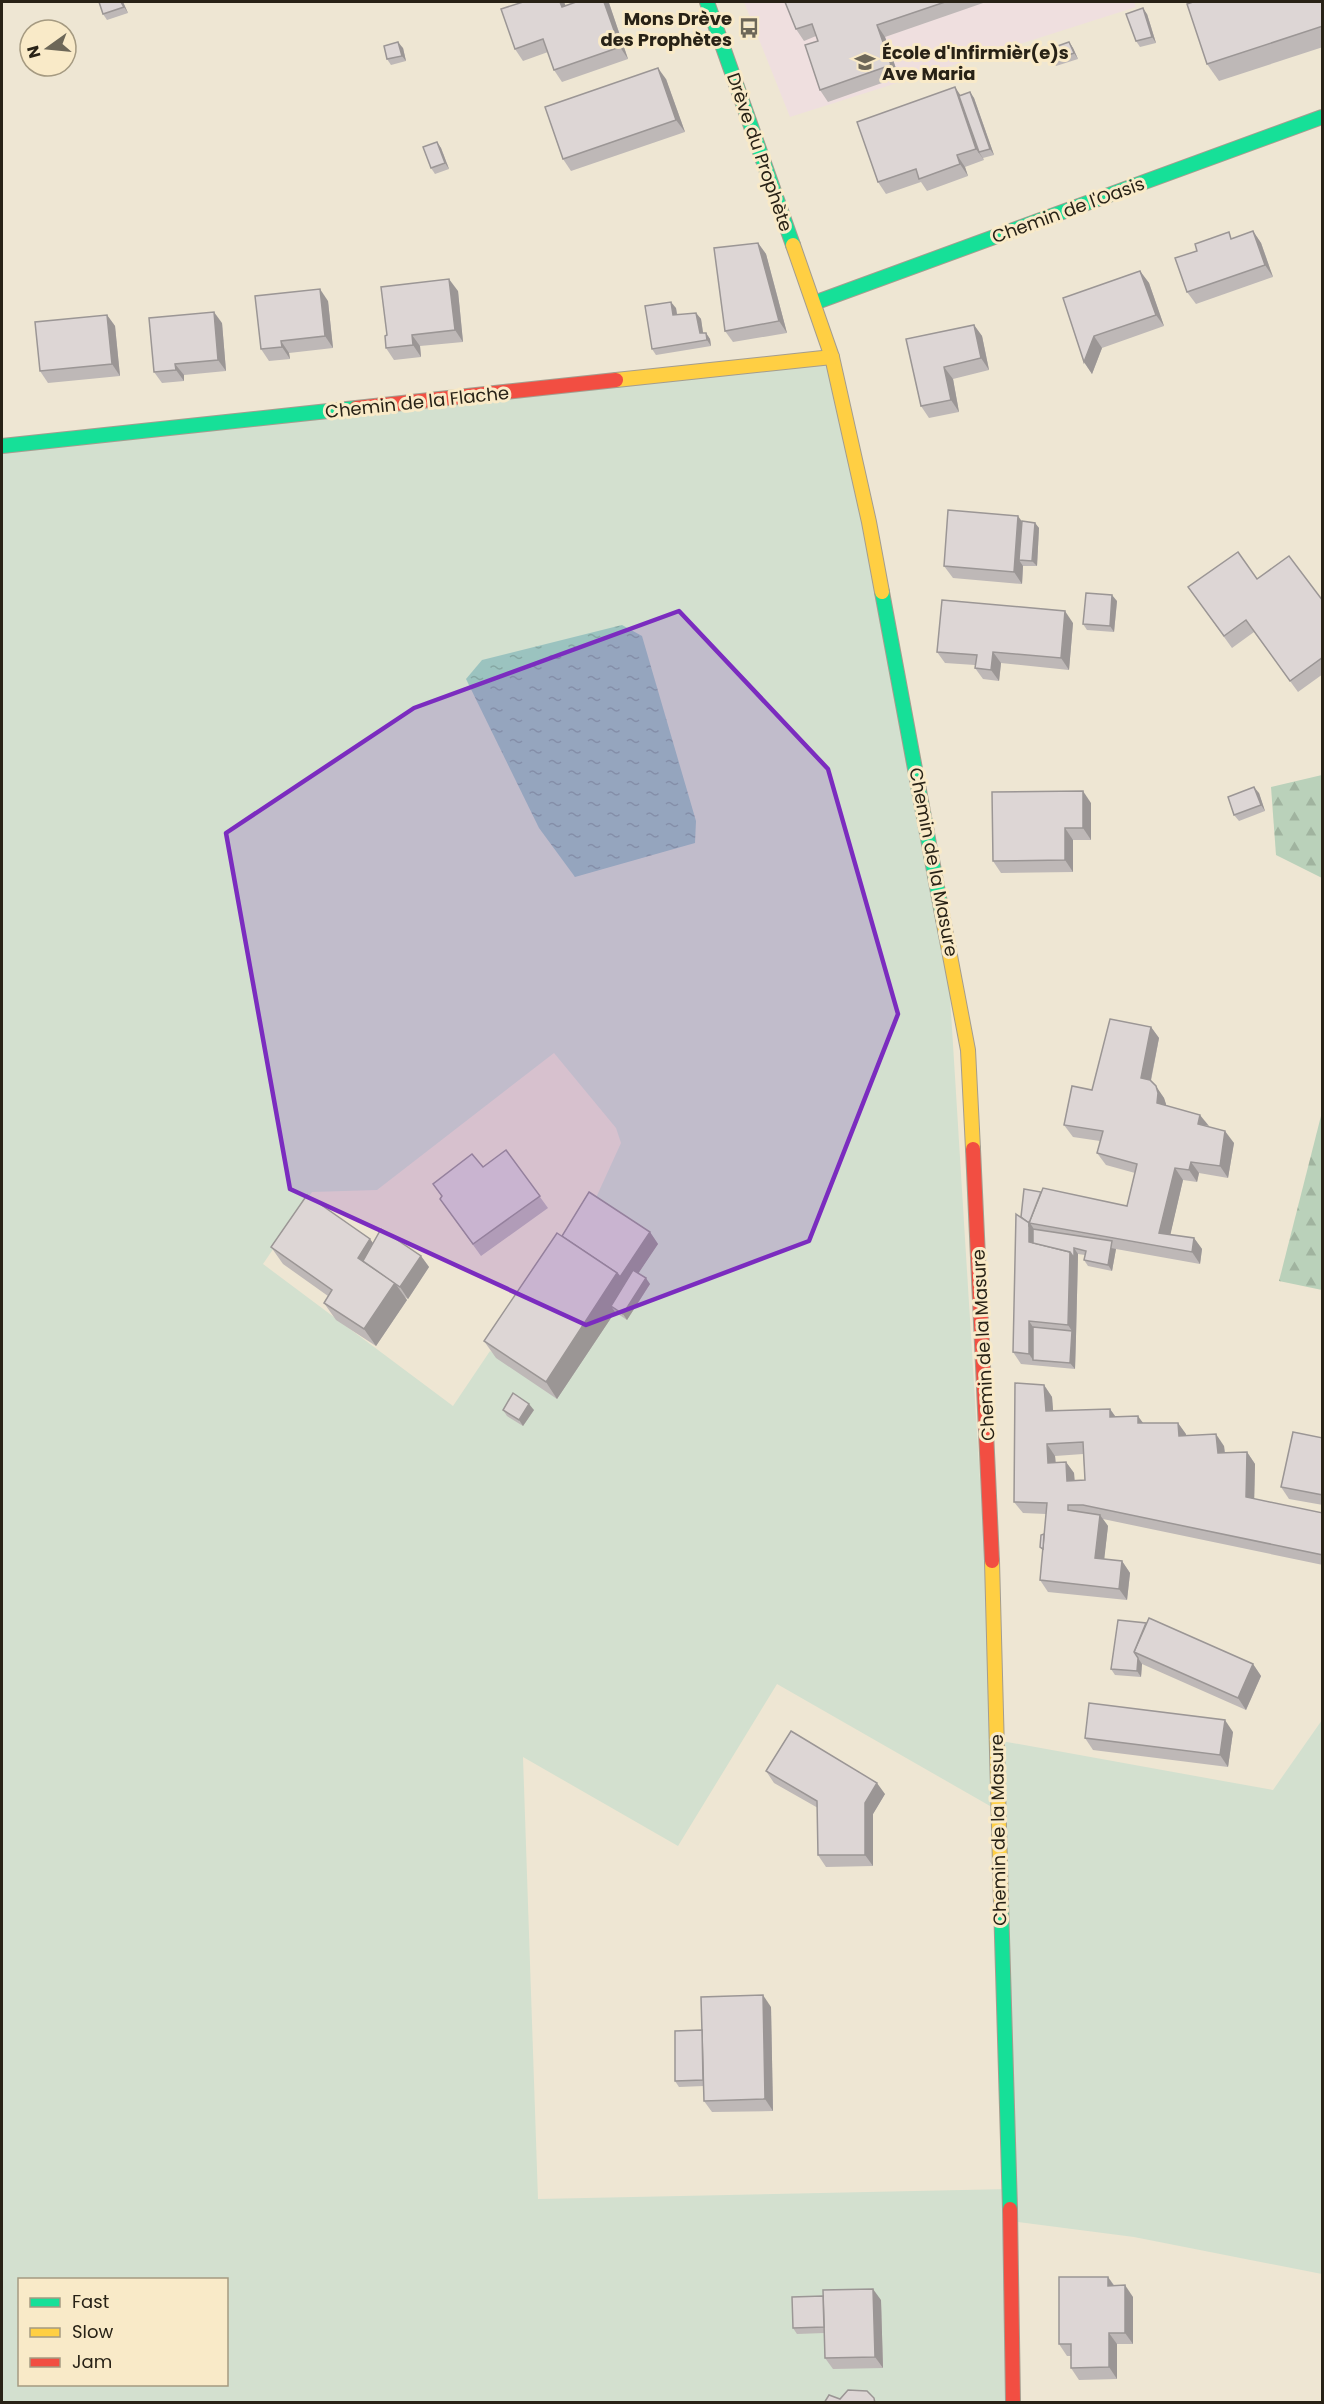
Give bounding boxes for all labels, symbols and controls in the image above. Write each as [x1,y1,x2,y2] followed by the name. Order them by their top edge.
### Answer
[601,6,732,52] place label: Mons Drève des Prophètes
[737,16,761,40] bus stop icon: Mons Drève des Prophètes
[18,18,78,78] north arrow
[882,40,1069,86] place label: École d'Infirmièr(e)s Ave Maria
[21,43,47,61] text: N
[853,50,877,74] school or university icon: École d'Infirmièr(e)s Ave Maria
[721,69,799,235] street label: Drève du Prophète
[988,171,1148,249] street label: Chemin de l'Oasis
[324,380,510,424] street label: Chemin de la Flache
[903,765,965,959] street label: Chemin de la Masure
[965,1249,1001,1441] street label: Chemin de la Masure
[984,1734,1012,1926] street label: Chemin de la Masure
[18,2278,228,2386] legend
[72,2289,109,2314] text: Fast
[72,2319,114,2344] text: Slow
[72,2349,112,2374] text: Jam

